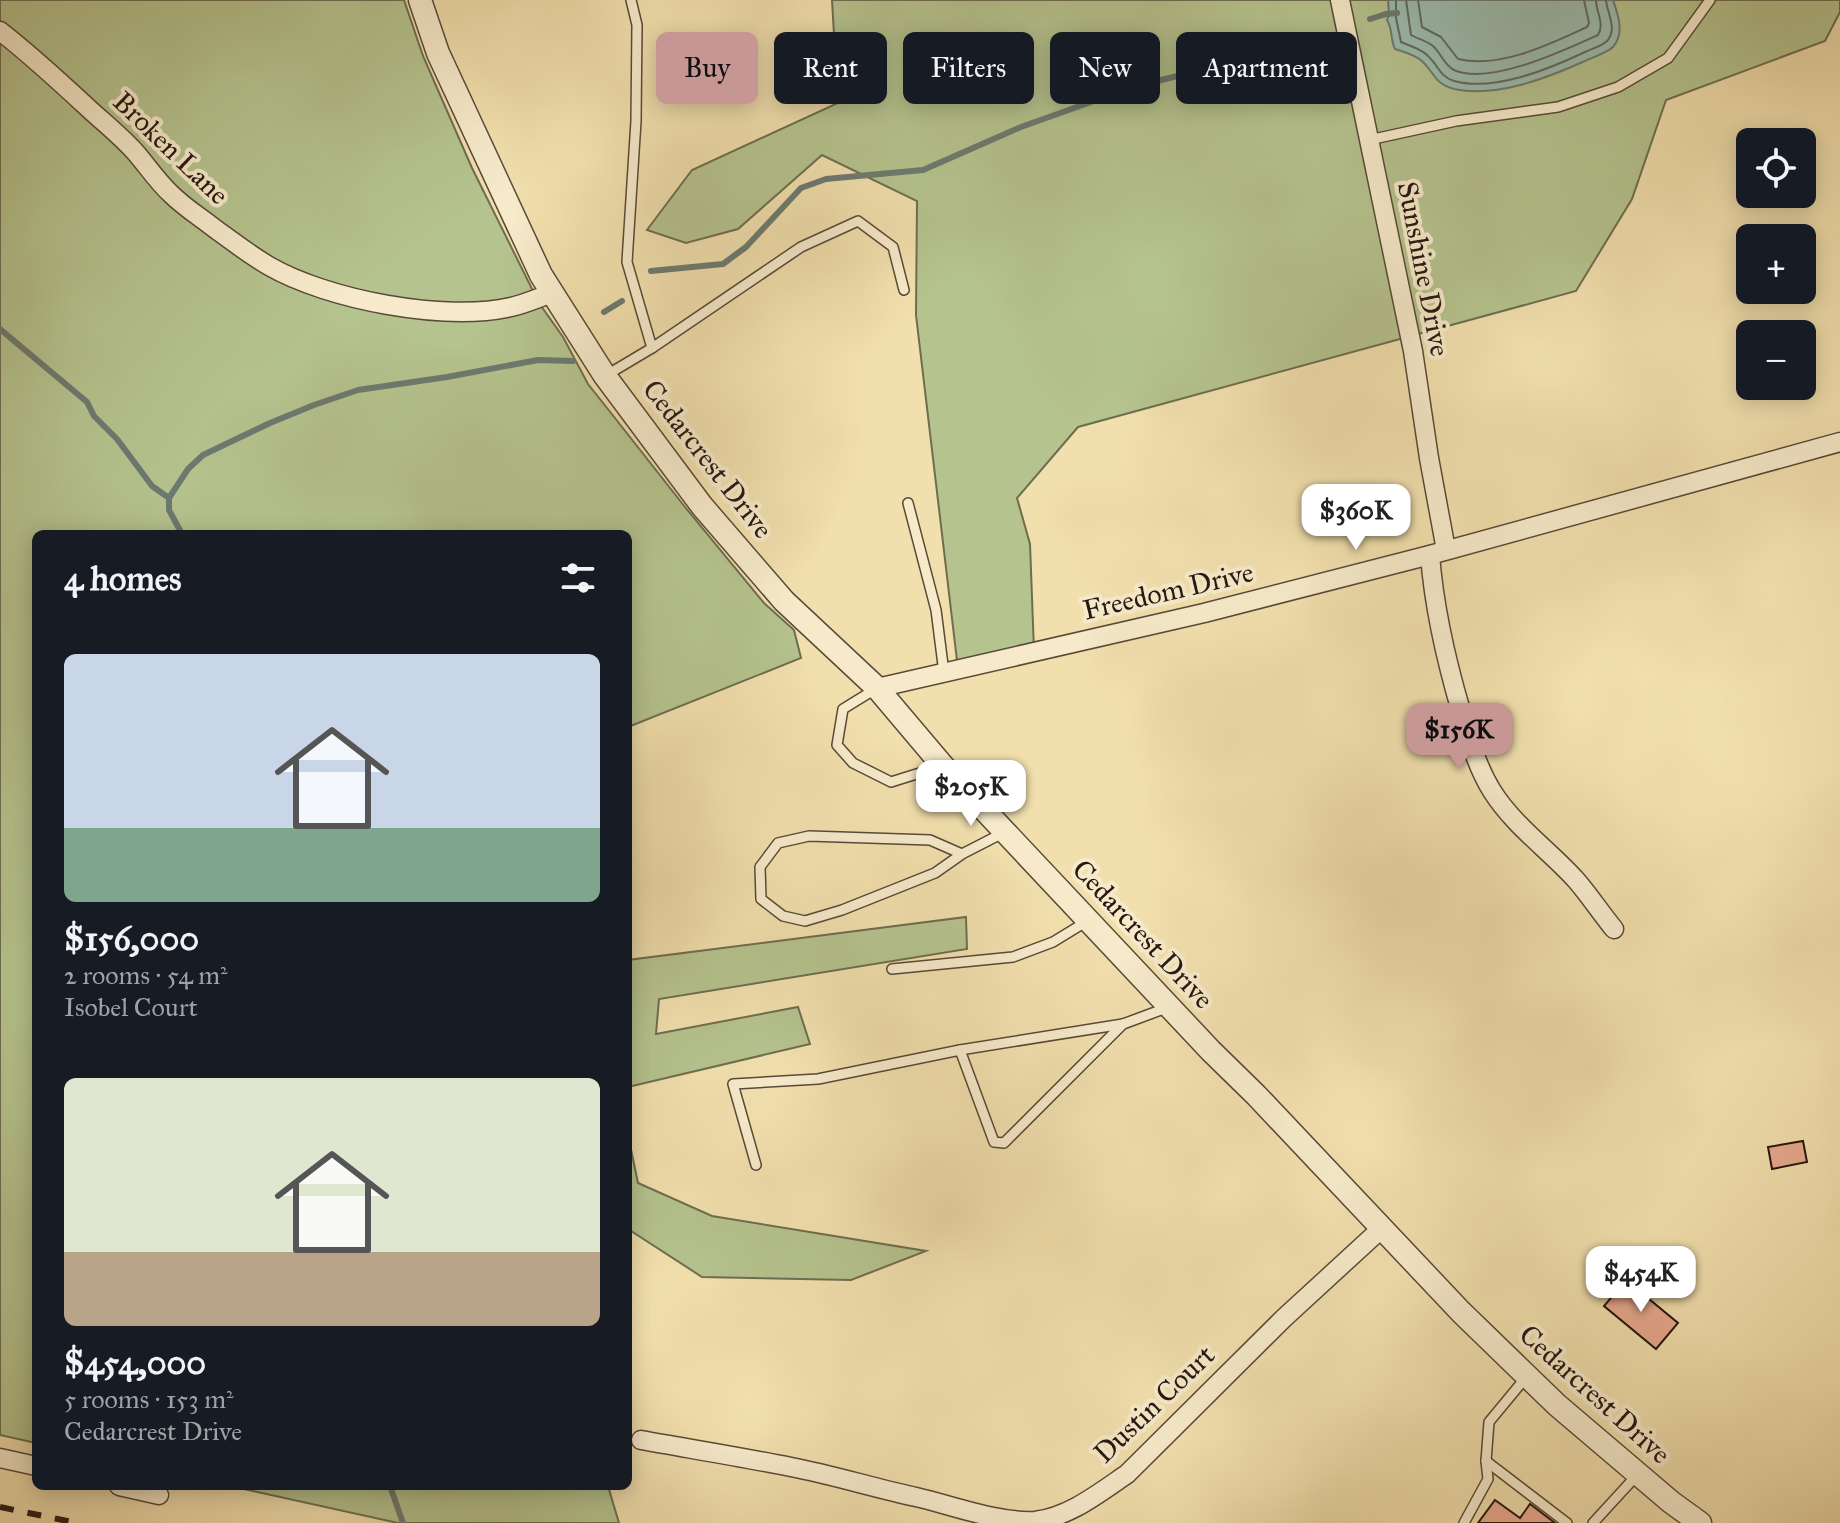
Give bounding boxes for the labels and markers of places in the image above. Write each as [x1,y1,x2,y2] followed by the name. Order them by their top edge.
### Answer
[1300,484,1412,552] pin: $360K
[1403,703,1515,771] pin: $156K
[915,760,1027,828] pin: $205K
[1585,1246,1697,1314] pin: $454K

